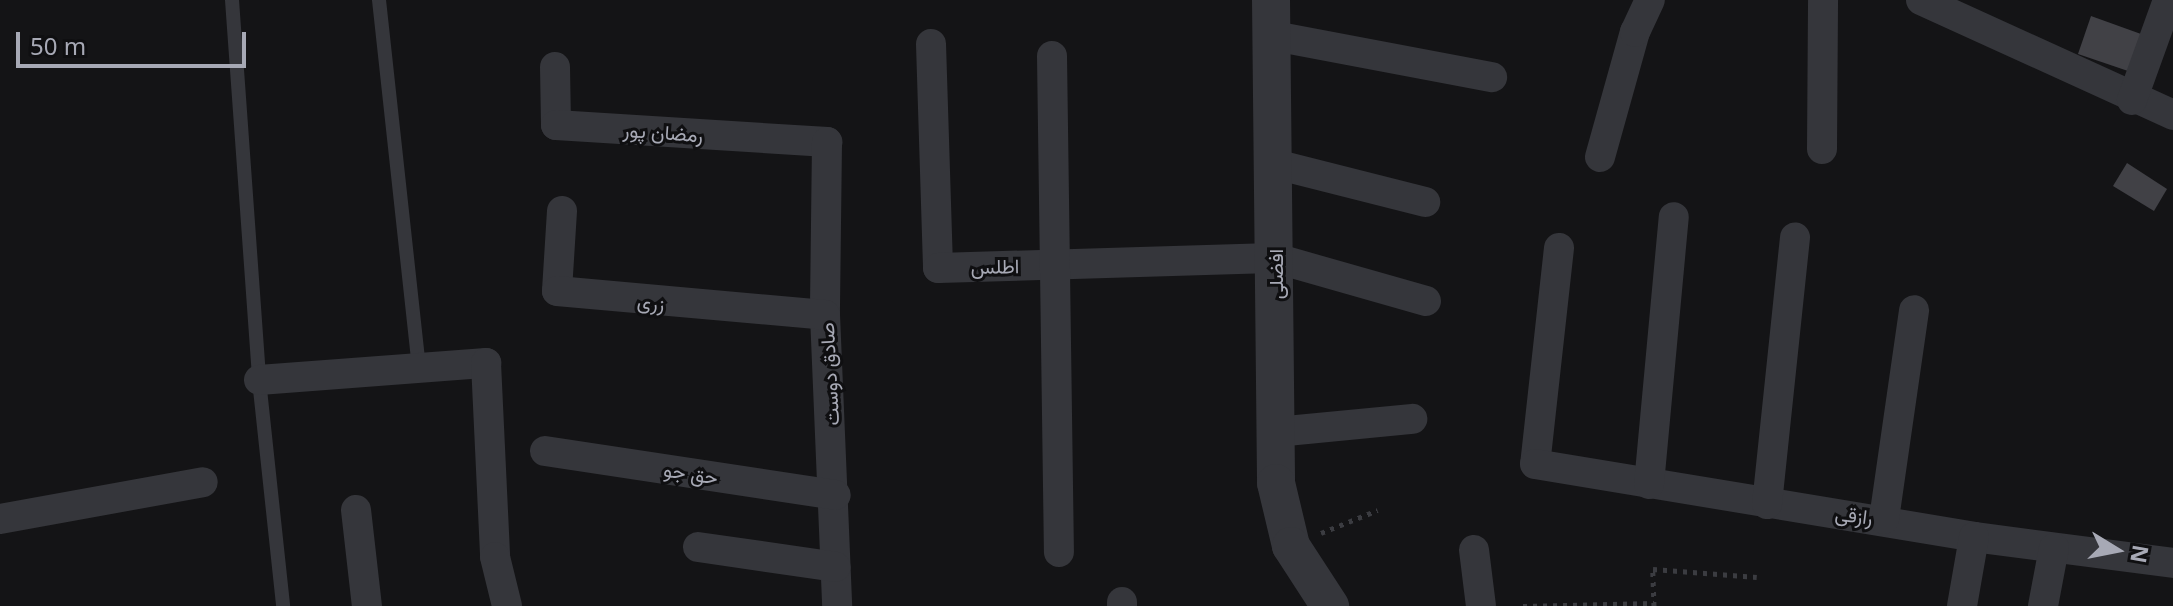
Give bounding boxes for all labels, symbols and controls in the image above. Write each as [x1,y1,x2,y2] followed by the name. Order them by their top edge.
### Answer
[20,16,250,66] scale bar
[30,29,86,62] text: 50 m
[622,117,704,147] street label: رمضان پور
[1263,249,1287,299] street label: افضلی
[970,254,1020,278] street label: اطلس
[636,288,666,316] street label: زری
[814,322,844,426] street label: صادق دوست
[662,457,720,489] street label: حق جو
[1834,501,1874,529] street label: رازقی
[2077,510,2157,590] north arrow
[2124,543,2157,566] text: N

